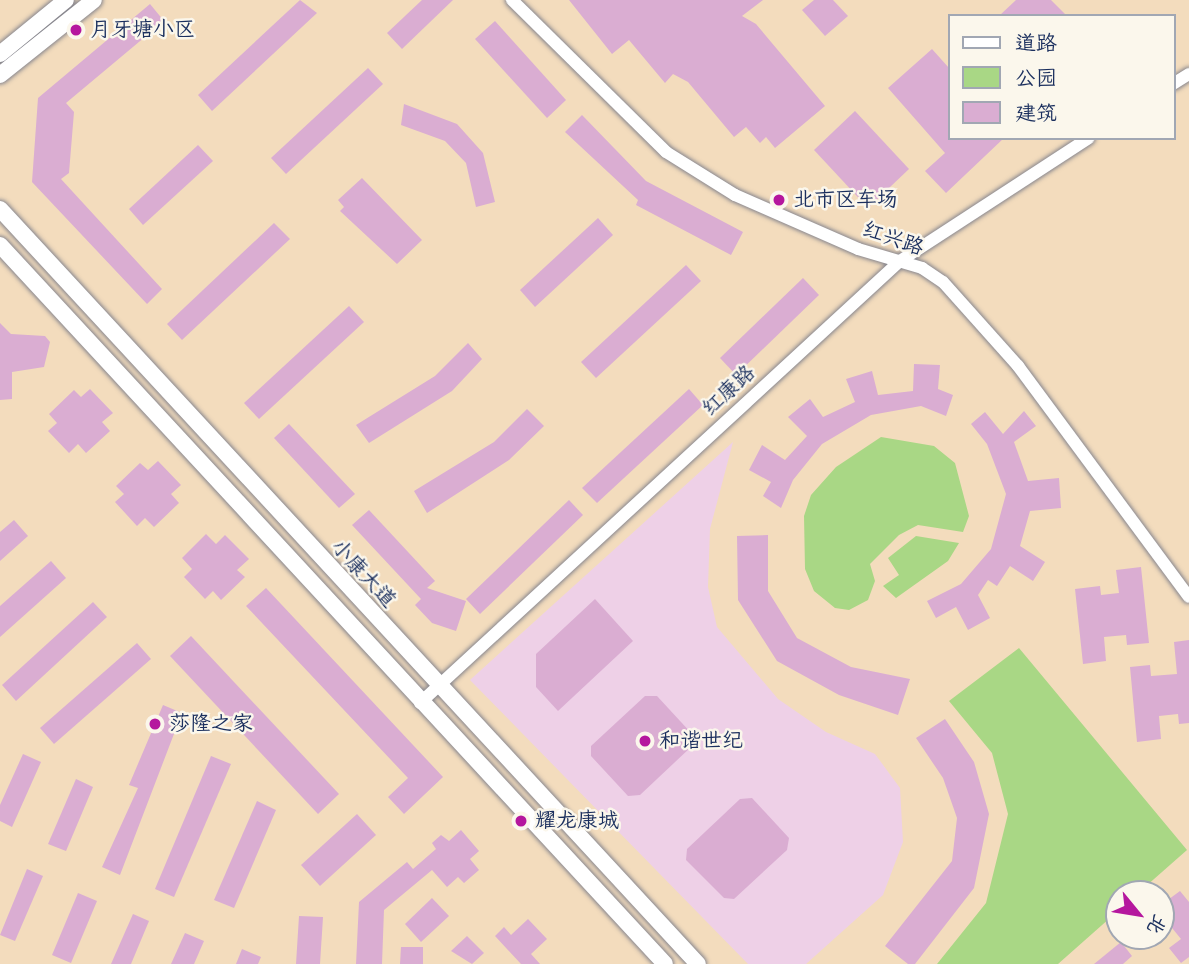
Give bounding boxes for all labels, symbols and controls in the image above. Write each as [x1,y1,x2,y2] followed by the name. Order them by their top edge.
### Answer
[948,14,1175,140] legend
[90,17,195,43] place label: 月牙塘小区
[68,22,84,38] marker: 月牙塘小区
[1015,30,1057,57] text: 道路
[1015,65,1057,92] text: 公园
[1015,100,1057,127] text: 建筑
[793,187,898,213] place label: 北市区车场
[771,192,787,208] marker: 北市区车场
[859,217,927,261] street label: 红兴路
[697,360,761,422] street label: 红康路
[325,535,401,613] street label: 小康大道
[169,711,253,737] place label: 莎隆之家
[147,716,163,732] marker: 莎隆之家
[659,728,743,754] place label: 和谐世纪
[637,733,653,749] marker: 和谐世纪
[535,808,619,834] place label: 耀龙康城
[513,813,529,829] marker: 耀龙康城
[1105,880,1175,950] north arrow
[1141,910,1172,939] text: 北

